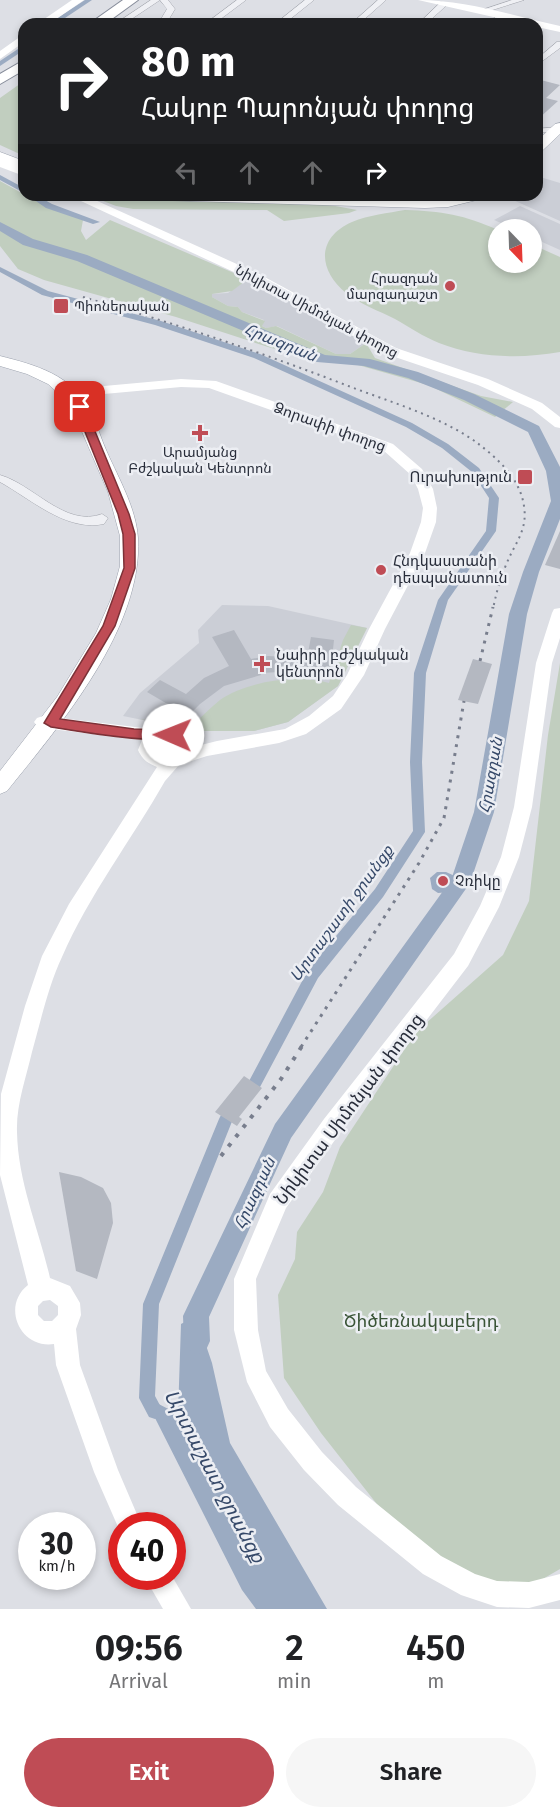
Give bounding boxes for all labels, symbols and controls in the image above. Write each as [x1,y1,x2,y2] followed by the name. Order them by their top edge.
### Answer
[141,37,235,87] text: 80 m
[42,42,120,120] icon: right
[141,92,474,124] text: Հակոբ Պարոնյան փողոց
[170,156,203,189] icon: left
[233,156,266,189] icon: ahead
[296,156,329,189] icon: ahead
[359,156,392,189] icon: right
[488,219,542,273] north arrow
[488,219,542,273] map controls
[232,261,401,362] street label: Նիկիտա Սիմոնյան փողոց
[346,270,438,303] place label: Հրազդան մարզադաշտ
[443,279,457,293] marker: Հրազդան մարզադաշտ
[52,297,70,315] marker: Պիոներական
[74,298,169,315] place label: Պիոներական
[242,319,321,366] water label: Հրազդան
[54,381,105,432] pin
[63,390,96,423] icon: arrive
[272,398,388,456] street label: Ձորափի փողոց
[191,424,209,442] marker: Արամյանց Բժշկական Կենտրոն
[128,444,272,477] place label: Արամյանց Բժշկական Կենտրոն
[410,468,512,486] place label: Ուրախություն
[516,468,534,486] marker: Ուրախություն
[393,552,507,587] place label: Հնդկաստանի դեսպանատուն
[374,563,388,577] marker: Հնդկաստանի դեսպանատուն
[276,646,409,681] place label: Նաիրի բժշկական կենտրոն
[253,655,271,673] marker: Նաիրի բժշկական կենտրոն
[141,703,205,767] position arrow
[474,734,507,814] water label: Հրազդան
[286,840,398,985] water label: Արտաշատի ջրանցք
[455,872,501,890] place label: Չռիկը
[436,874,450,888] marker: Չռիկը
[270,1009,428,1209] street label: Նիկիտա Սիմոնյան փողոց
[230,1153,280,1232] water label: Հրազդան
[344,1310,499,1332] park label: Ծիծեռնակաբերդ
[159,1385,271,1568] water label: Արտաշատ ջրանցք
[108,1512,186,1590] speed limit sign: 40
[40,1526,74,1562] text: 30
[38,1557,76,1575] text: km/h
[94,1626,183,1670] text: 09:56
[285,1626,304,1670] text: 2
[406,1626,466,1670] text: 450
[109,1669,168,1693] text: Arrival
[277,1669,312,1693] text: min
[427,1669,444,1693] text: m
[24,1738,274,1807] button: Exit
[286,1738,536,1807] button: Share

